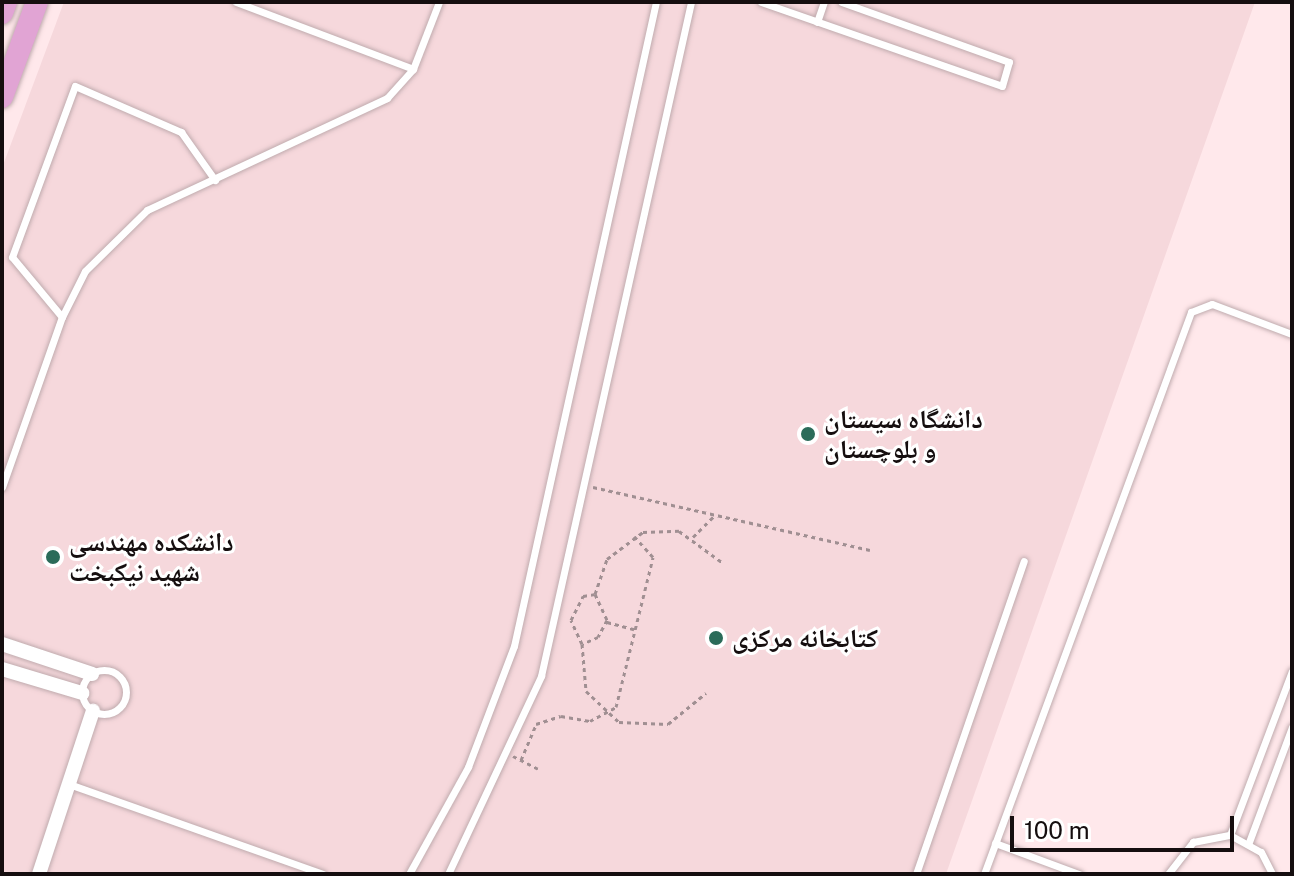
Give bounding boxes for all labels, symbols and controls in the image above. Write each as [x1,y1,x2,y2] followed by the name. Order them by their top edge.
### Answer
[824,403,983,464] place label: دانشگاه سیستان و بلوچستان
[799,425,817,443] marker: دانشگاه سیستان و بلوچستان
[69,526,234,588] place label: دانشکده مهندسی شهید نیکبخت
[44,548,62,566] marker: دانشکده مهندسی شهید نیکبخت
[732,622,878,654] place label: کتابخانه مرکزی
[707,629,725,647] marker: کتابخانه مرکزی
[1014,800,1238,850] scale bar
[1024,816,1090,844] text: 100 m

